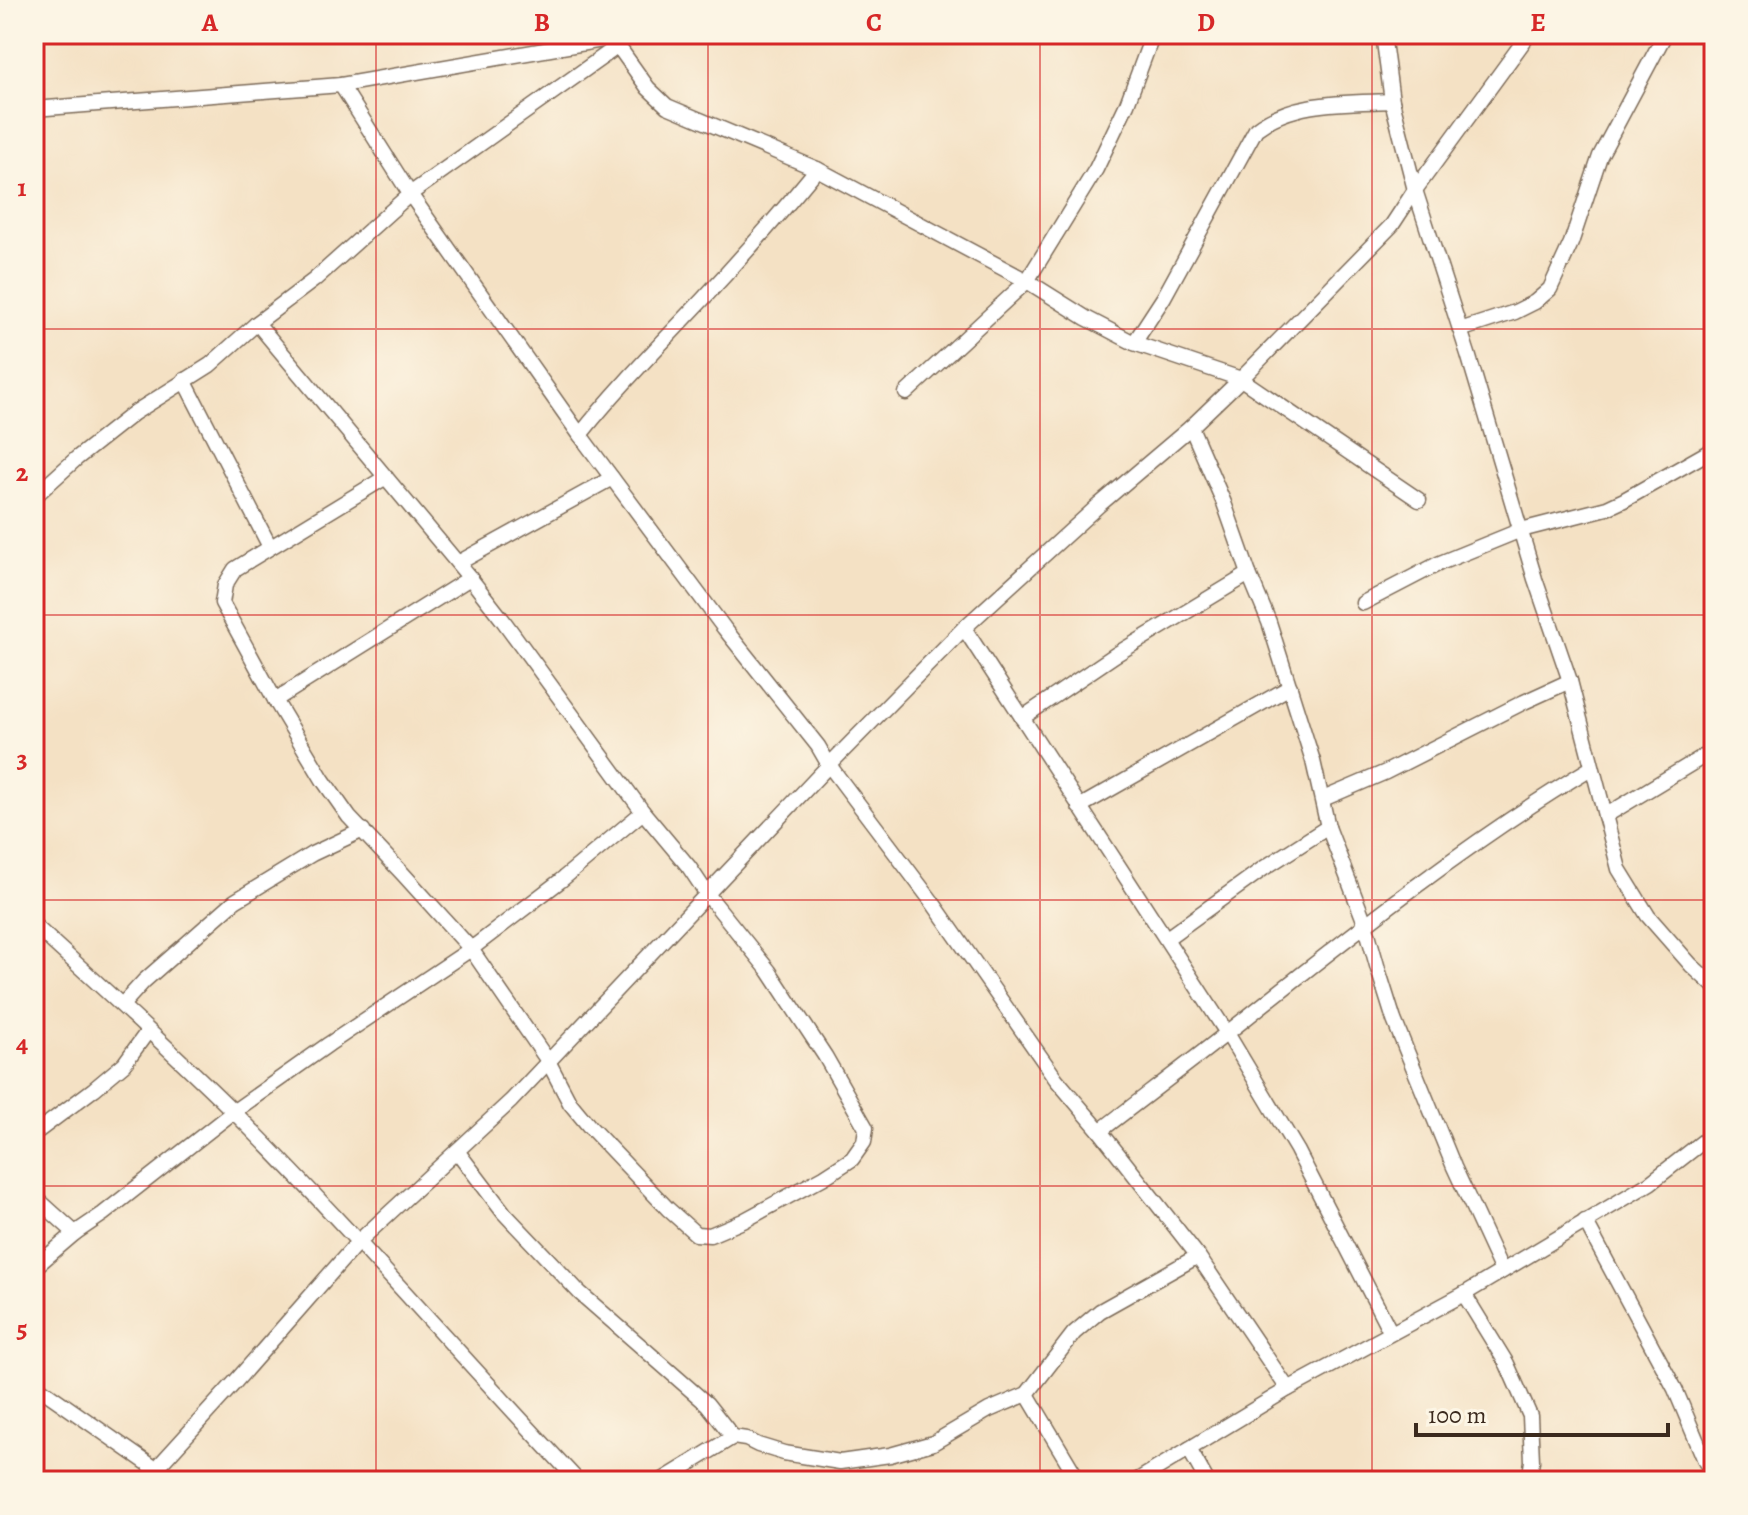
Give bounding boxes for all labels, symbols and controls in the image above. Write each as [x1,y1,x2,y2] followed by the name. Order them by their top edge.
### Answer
[201,5,219,40] text: A
[534,5,550,40] text: B
[866,5,882,40] text: C
[1197,5,1215,40] text: D
[1530,5,1546,40] text: E
[17,170,27,205] text: 1
[16,455,29,490] text: 2
[16,741,28,776] text: 3
[16,1026,28,1061] text: 4
[16,1311,28,1346] text: 5
[1416,1387,1668,1437] scale bar
[1428,1399,1487,1431] text: 100 m

